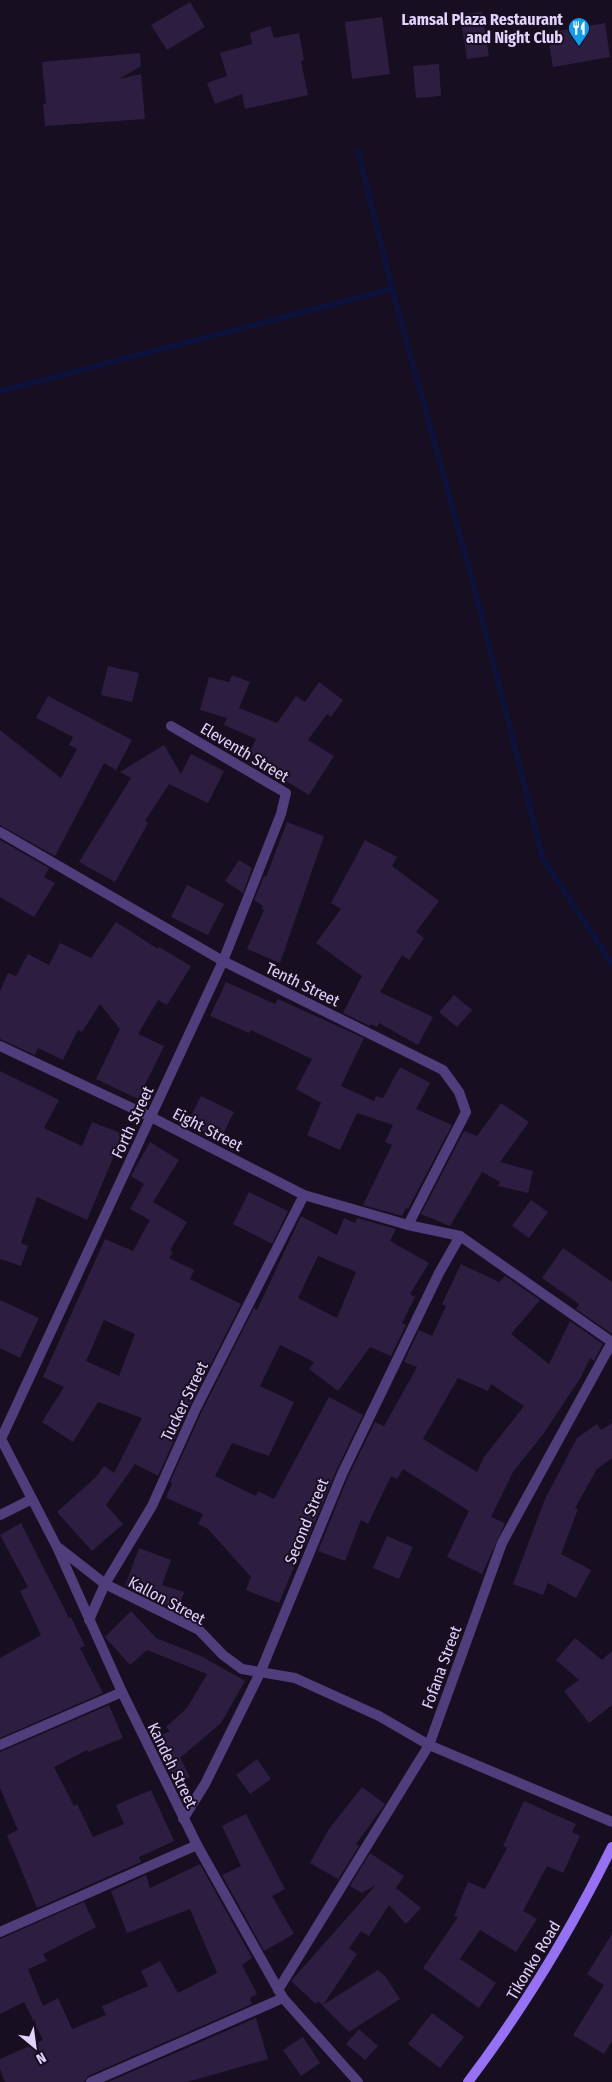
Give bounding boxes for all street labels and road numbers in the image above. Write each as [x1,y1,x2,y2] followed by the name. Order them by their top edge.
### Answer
[197,719,293,787] street label: Eleventh Street
[263,958,343,1011] street label: Tenth Street
[108,1083,158,1161] street label: Forth Street
[170,1104,247,1155] street label: Eight Street
[157,1358,212,1444] street label: Tucker Street
[281,1475,333,1567] street label: Second Street
[125,1572,209,1629] street label: Kallon Street
[418,1622,465,1711] street label: Fofana Street
[144,1719,202,1812] street label: Kandeh Street
[503,1918,564,2003] street label: Tikonko Road

